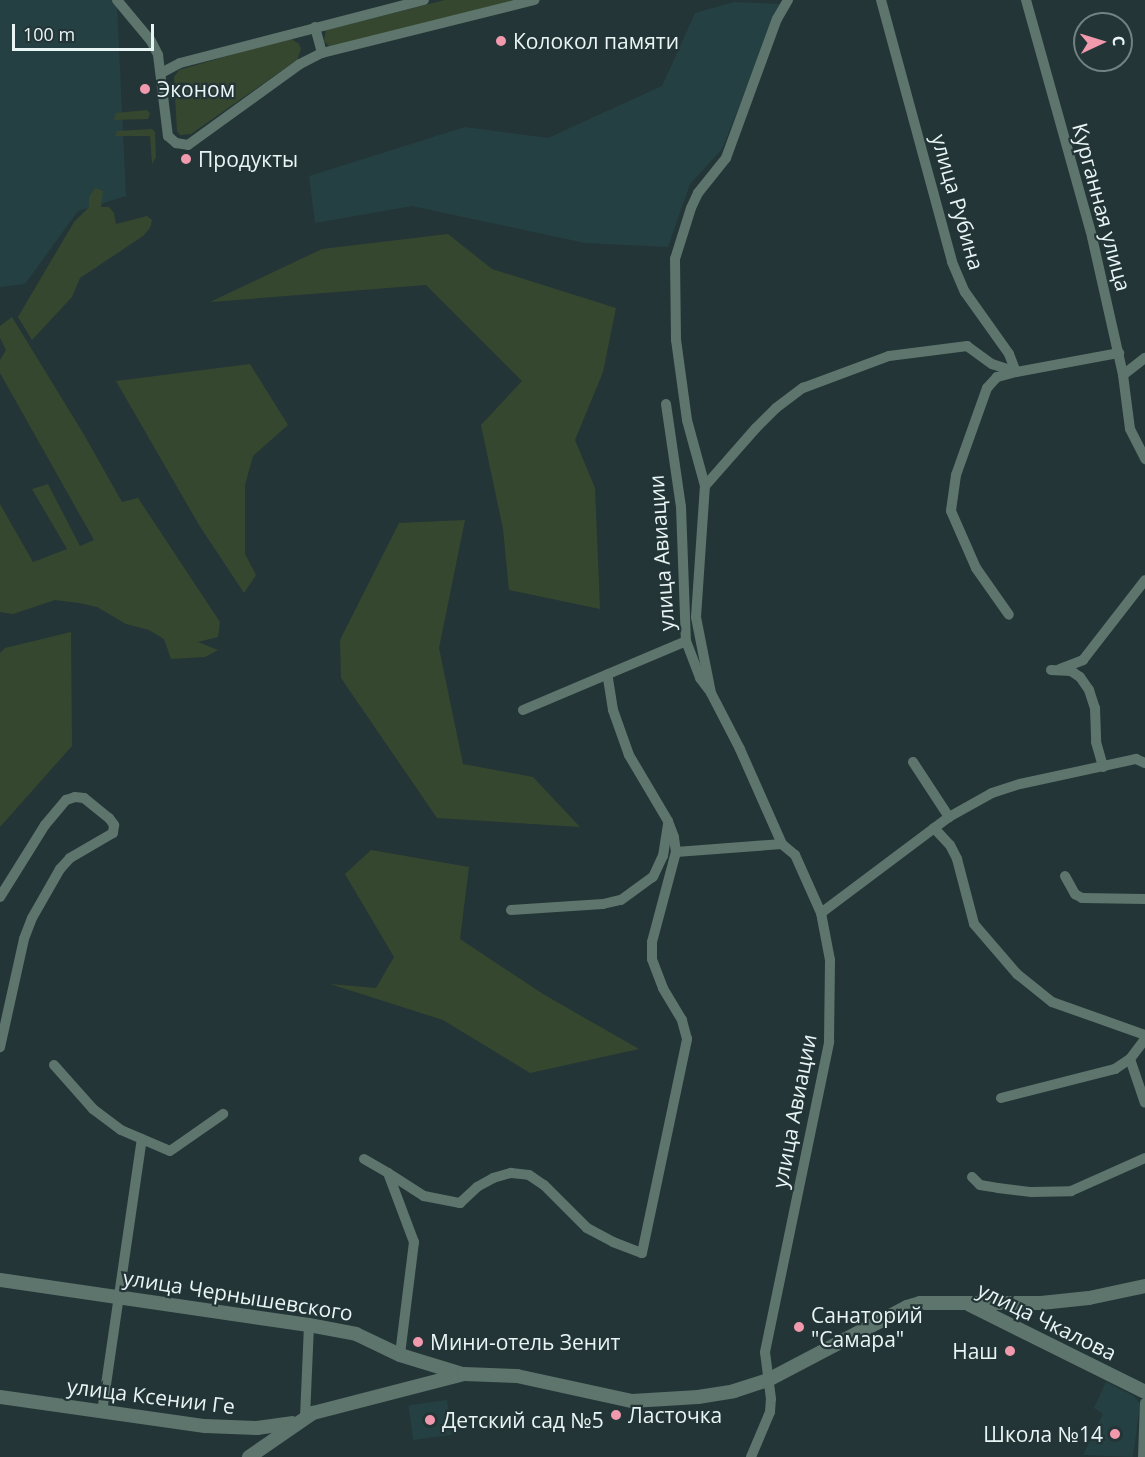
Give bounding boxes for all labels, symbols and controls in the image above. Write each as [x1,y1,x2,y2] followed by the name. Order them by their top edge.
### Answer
[15,12,158,50] scale bar
[1073,12,1133,72] north arrow
[23,22,75,46] text: 100 m
[513,28,679,54] place label: Колокол памяти
[494,34,508,48] marker: Колокол памяти
[1108,35,1130,47] text: С
[157,76,235,102] place label: Эконом
[138,82,152,96] marker: Эконом
[1067,120,1137,294] street label: Курганная улица
[927,131,989,273] street label: улица Рубина
[198,146,298,172] place label: Продукты
[179,152,193,166] marker: Продукты
[643,474,679,632] street label: улица Авиации
[767,1032,821,1190] street label: улица Авиации
[121,1264,355,1326] street label: улица Чернышевского
[973,1276,1121,1366] street label: улица Чкалова
[811,1302,923,1352] place label: Санаторий "Самара"
[792,1320,806,1334] marker: Санаторий "Самара"
[430,1329,620,1355] place label: Мини-отель Зенит
[411,1335,425,1349] marker: Мини-отель Зенит
[952,1338,998,1364] place label: Наш
[1003,1344,1017,1358] marker: Наш
[66,1373,236,1419] street label: улица Ксении Ге
[628,1402,722,1428] place label: Ласточка
[442,1407,604,1433] place label: Детский сад №5
[609,1408,623,1422] marker: Ласточка
[423,1413,437,1427] marker: Детский сад №5
[983,1421,1103,1447] place label: Школа №14
[1108,1427,1122,1441] marker: Школа №14

